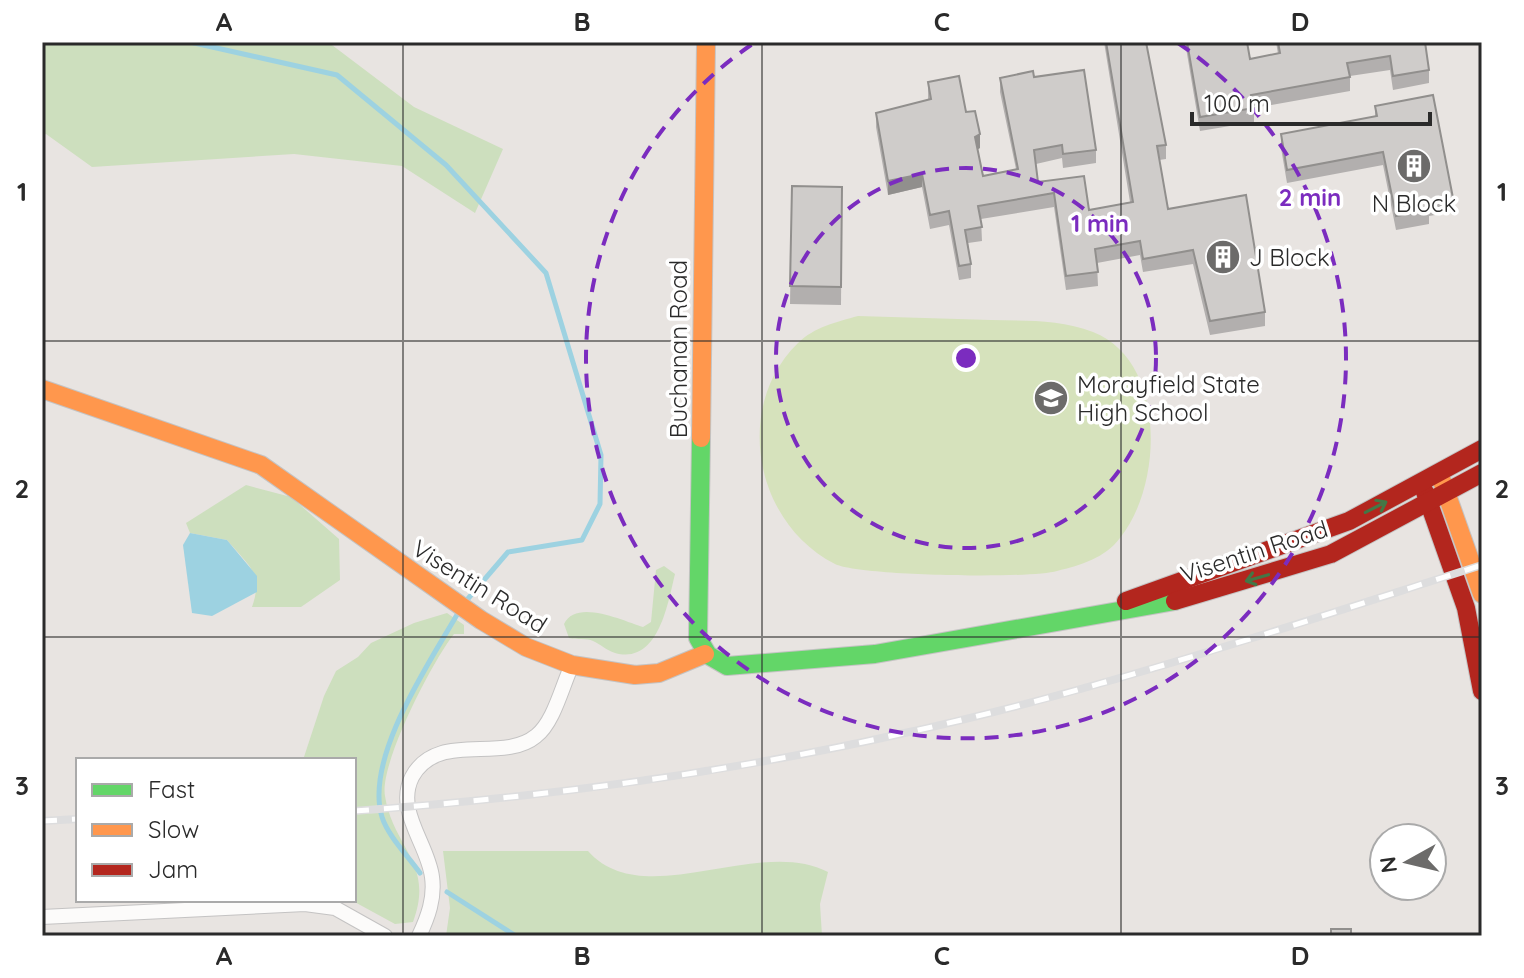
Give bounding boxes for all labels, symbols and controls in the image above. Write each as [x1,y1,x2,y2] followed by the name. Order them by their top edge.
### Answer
[216,5,233,38] text: A
[573,5,591,38] text: B
[934,5,950,38] text: C
[1291,5,1309,38] text: D
[1192,76,1430,126] scale bar
[1204,88,1270,118] text: 100 m
[1395,147,1433,185] building icon: N Block
[17,175,27,208] text: 1
[1497,175,1507,208] text: 1
[1279,182,1341,212] text: 2 min
[1372,188,1456,218] place label: N Block
[1071,208,1129,238] text: 1 min
[1204,238,1242,276] building icon: J Block
[1249,242,1330,272] place label: J Block
[663,260,693,438] street label: Buchanan Road
[952,344,980,372] centre of rings
[1077,369,1260,427] place label: Morayfield State High School
[1032,379,1070,417] school or university icon: Morayfield State High School
[15,472,29,505] text: 2
[1495,472,1509,505] text: 2
[1364,499,1388,515] one-way arrow
[1177,513,1331,589] street label: Visentin Road
[407,533,553,639] street label: Visentin Road
[1245,571,1271,586] one-way arrow
[76,758,356,902] legend
[15,769,29,802] text: 3
[1495,769,1509,802] text: 3
[148,774,195,804] text: Fast
[148,814,199,844] text: Slow
[1368,822,1448,902] north arrow
[148,854,198,884] text: Jam
[1373,855,1403,875] text: N
[216,939,233,972] text: A
[573,939,591,972] text: B
[934,939,950,972] text: C
[1291,939,1309,972] text: D

